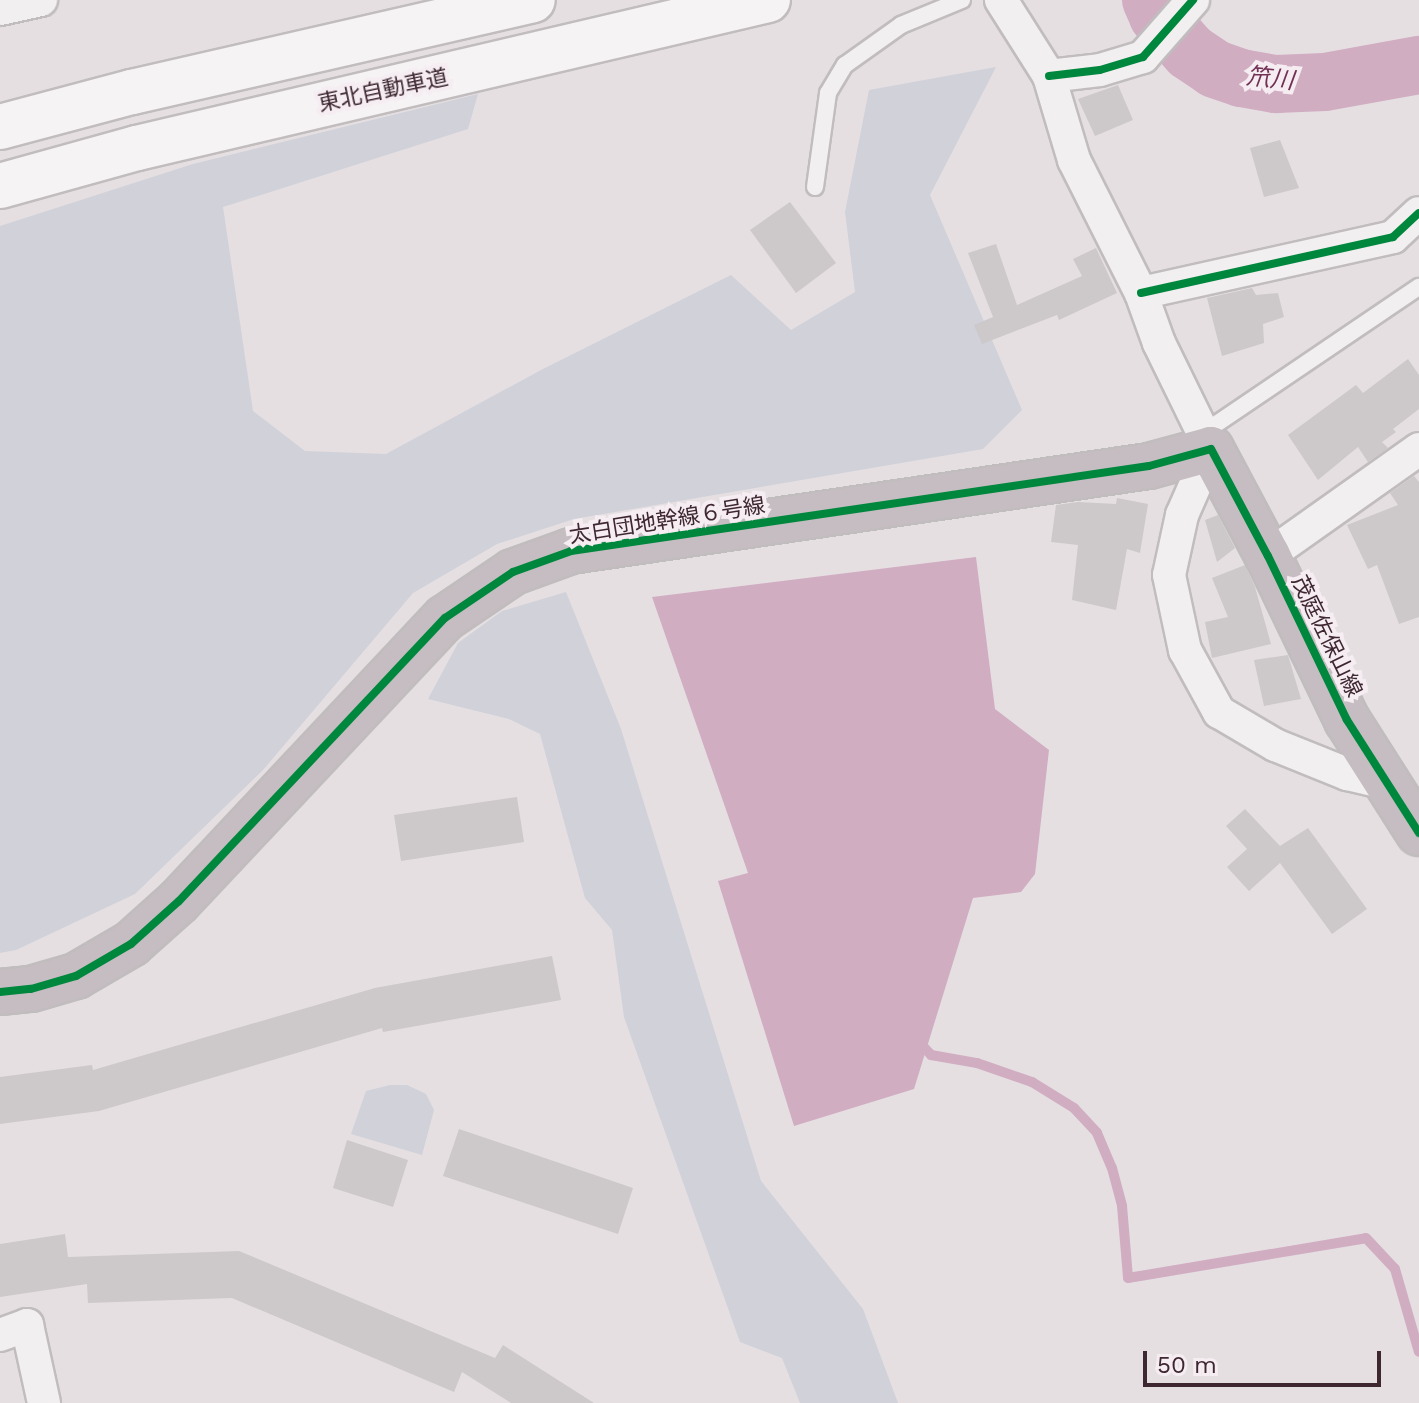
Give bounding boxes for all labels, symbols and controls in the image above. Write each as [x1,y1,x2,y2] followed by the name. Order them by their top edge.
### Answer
[1245,62,1295,96] water label: 笊川
[316,63,450,117] street label: 東北自動車道
[567,491,767,549] street label: 太白団地幹線６号線
[1286,571,1368,701] street label: 茂庭佐保山線
[1147,1335,1385,1385] scale bar
[1157,1351,1217,1379] text: 50 m

